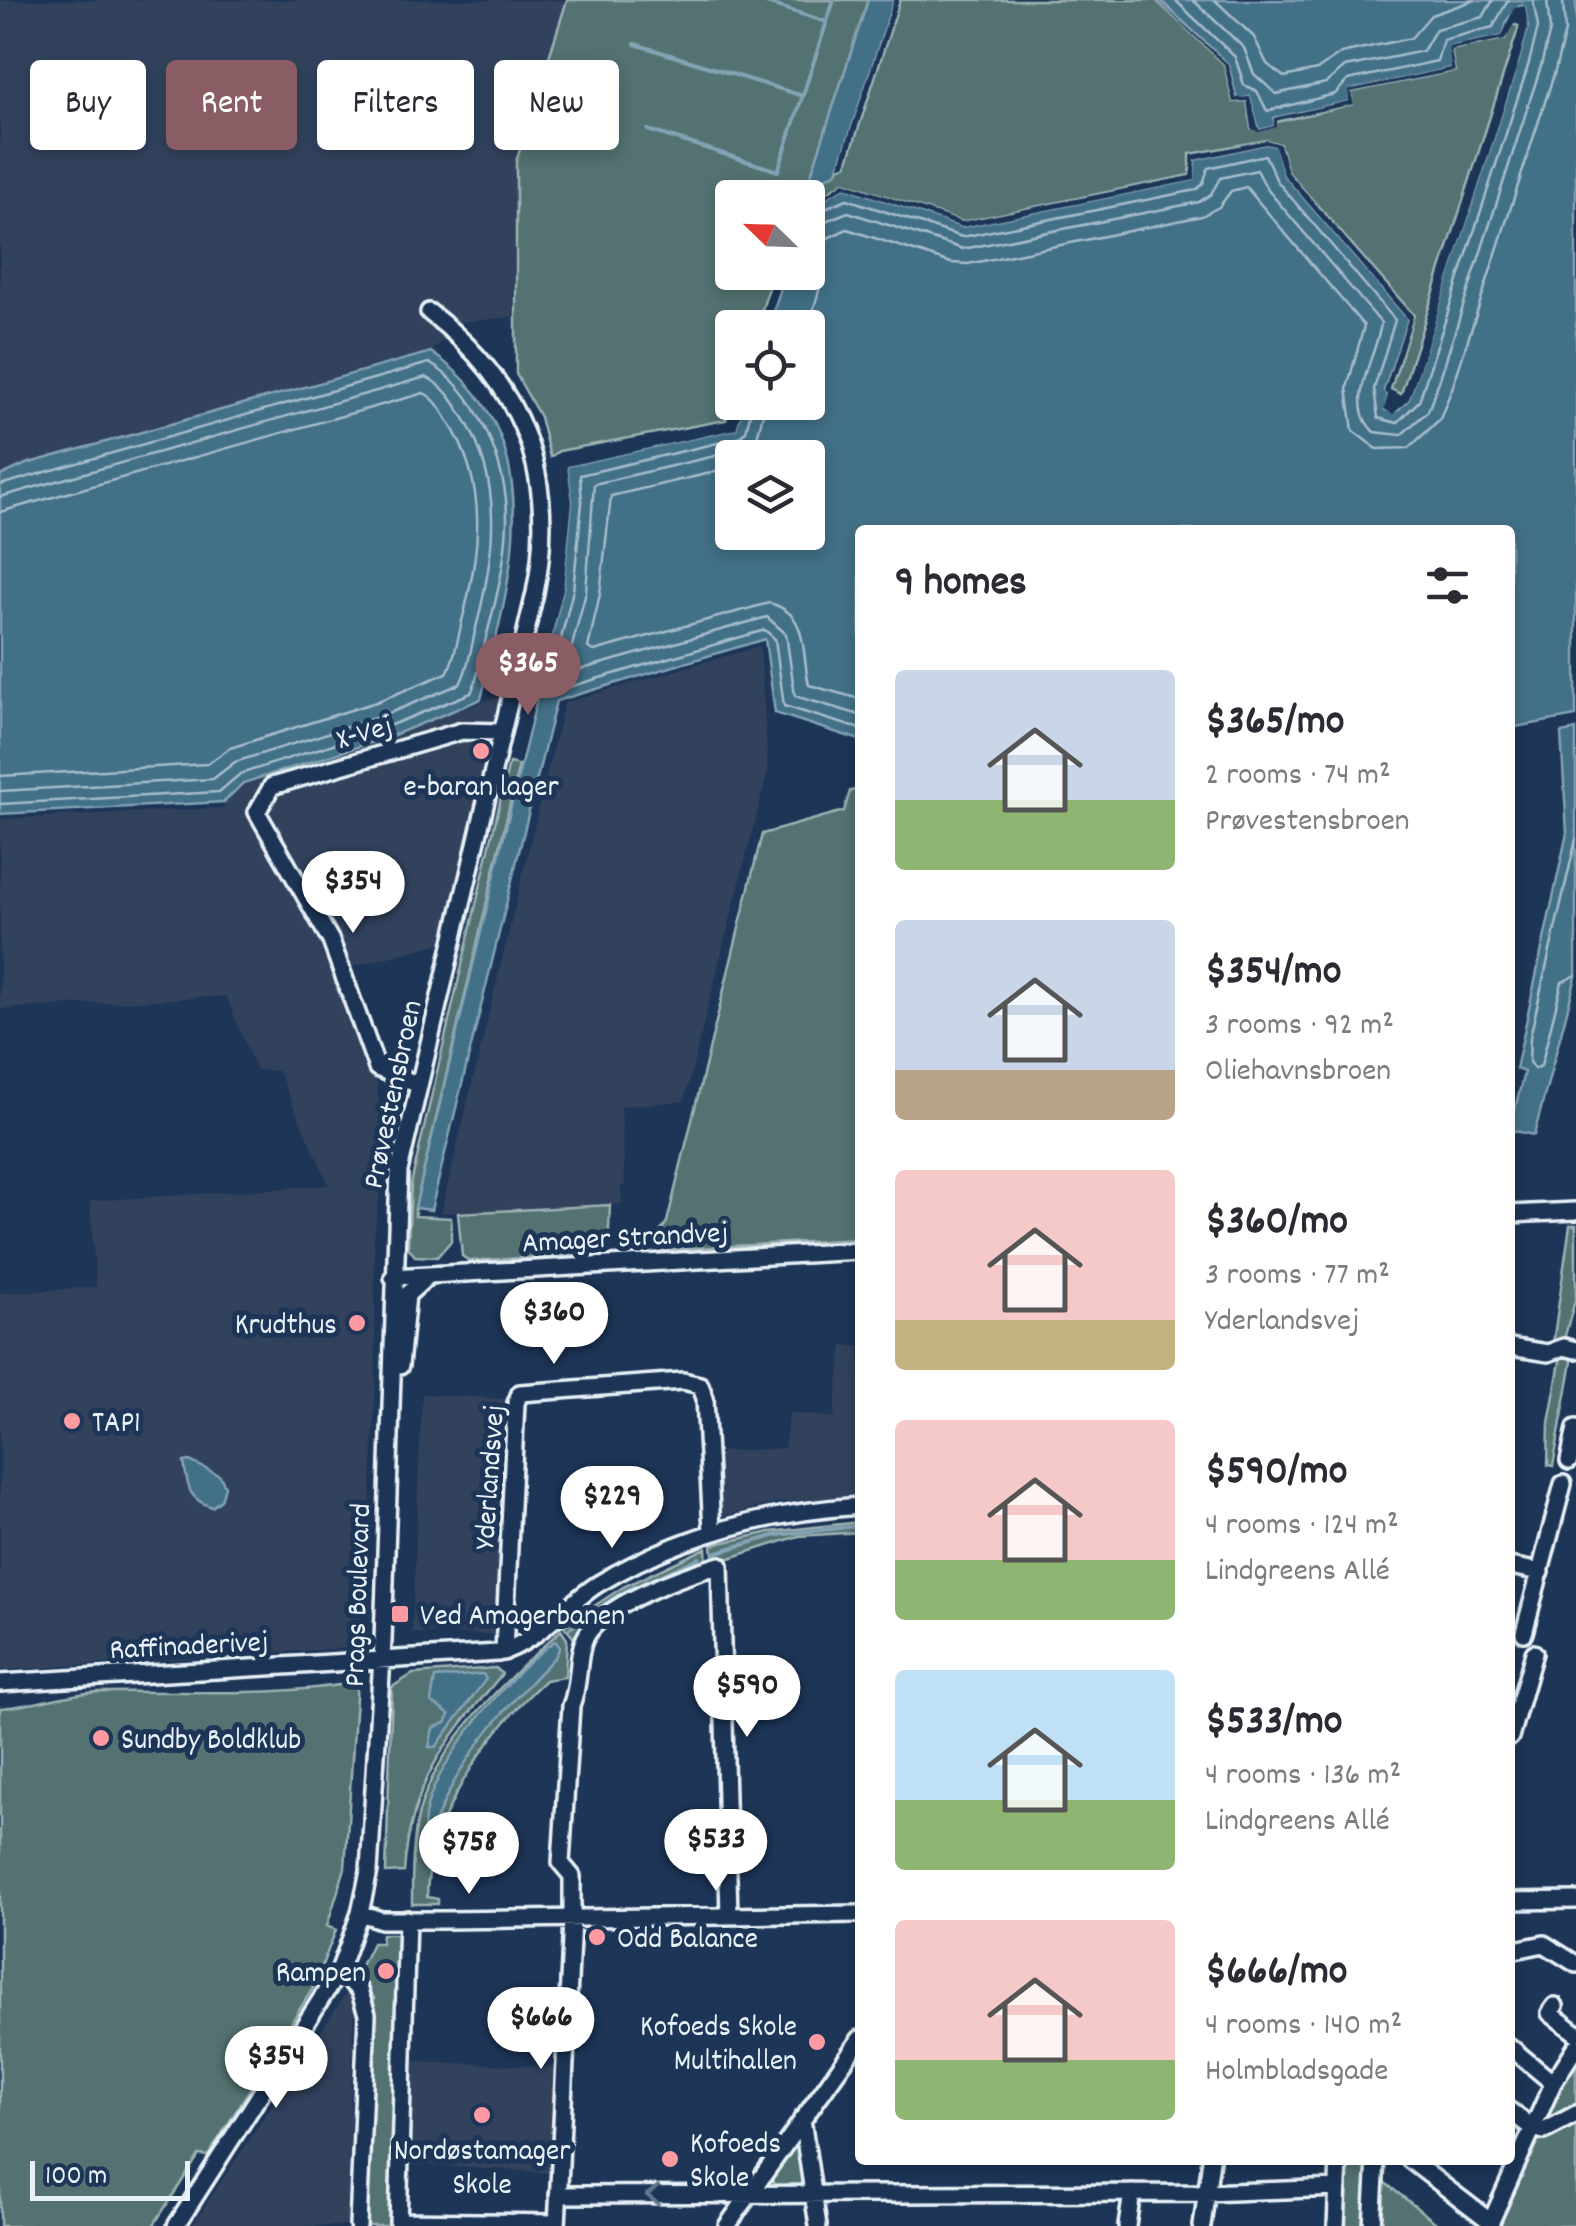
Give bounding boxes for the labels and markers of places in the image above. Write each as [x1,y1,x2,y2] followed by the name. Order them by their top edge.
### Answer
[469,633,587,718] pin: $365
[470,740,492,762] marker: e-baran lager
[403,768,559,811] place label: e-baran lager
[294,851,412,936] pin: $354
[495,1282,613,1367] pin: $360
[235,1306,337,1349] place label: Krudthus
[346,1312,368,1334] marker: Krudthus
[92,1404,141,1447] place label: TAP1
[61,1410,83,1432] marker: TAP1
[553,1466,671,1551] pin: $229
[420,1597,625,1640] place label: Ved Amagerbanen
[389,1603,411,1625] marker: Ved Amagerbanen
[688,1655,806,1740] pin: $590
[121,1721,301,1764] place label: Sundby Boldklub
[90,1727,112,1749] marker: Sundby Boldklub
[657,1809,775,1894] pin: $533
[410,1812,528,1897] pin: $758
[617,1920,758,1963] place label: Odd Balance
[586,1926,608,1948] marker: Odd Balance
[276,1954,366,1997] place label: Rampen
[375,1960,397,1982] marker: Rampen
[482,1987,600,2072] pin: $666
[640,2008,797,2085] place label: Kofoeds Skole Multihallen
[217,2026,335,2111] pin: $354
[806,2031,828,2053] marker: Kofoeds Skole Multihallen
[471,2104,493,2126] marker: Nordøstamager Skole
[690,2125,781,2202] place label: Kofoeds Skole
[394,2132,570,2209] place label: Nordøstamager Skole
[659,2148,681,2170] marker: Kofoeds Skole

